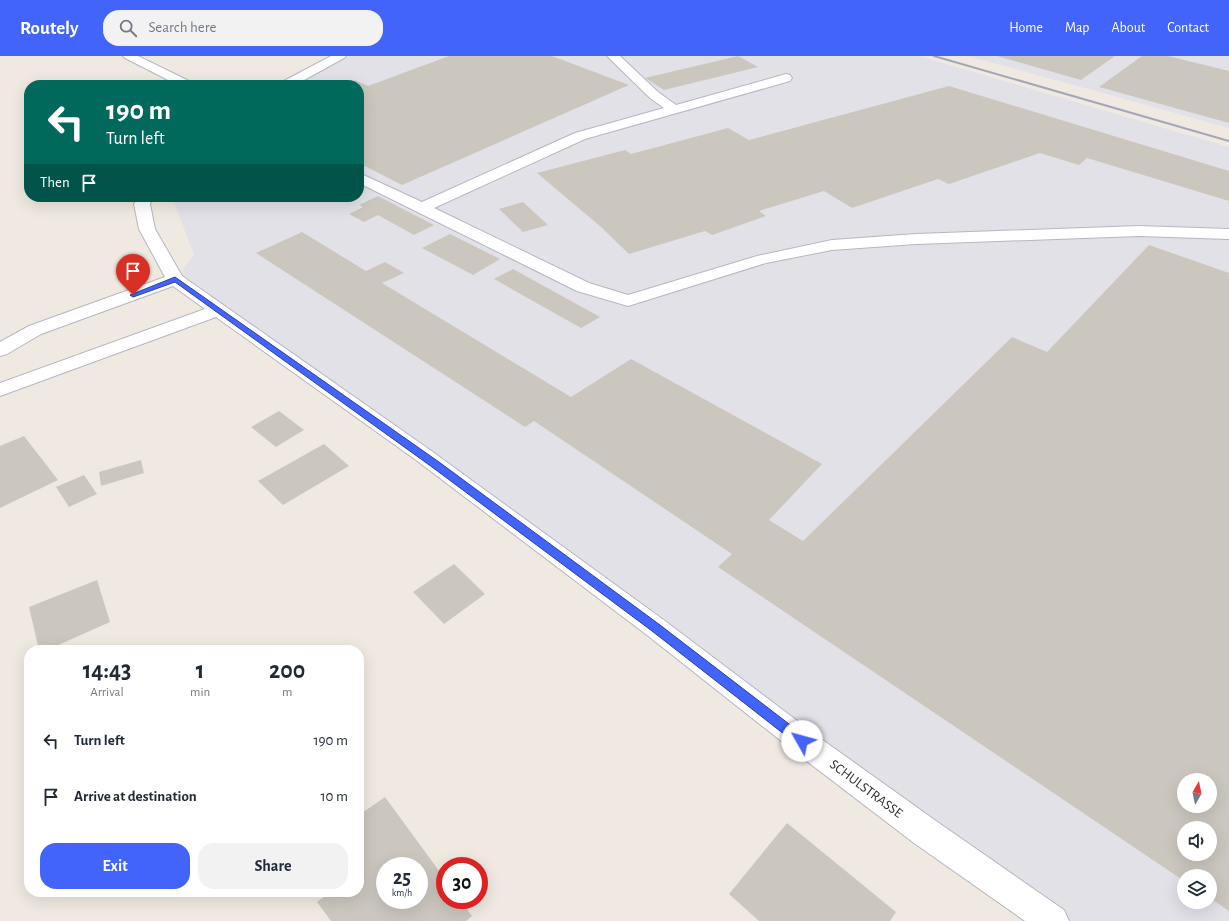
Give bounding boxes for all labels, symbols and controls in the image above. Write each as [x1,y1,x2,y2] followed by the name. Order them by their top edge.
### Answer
[103,10,383,46] search box
[117,17,139,39] icon: search
[20,19,79,38] text: Routely
[149,20,216,35] text: Search here
[1009,21,1043,35] text: Home
[1065,21,1089,35] text: Map
[1111,21,1145,35] text: About
[1167,21,1209,35] text: Contact
[40,96,92,148] icon: left
[106,97,171,125] text: 190 m
[106,130,165,148] text: Turn left
[78,172,100,194] icon: arrive
[40,175,70,190] text: Then
[116,254,150,295] pin
[122,260,144,282] icon: arrive
[83,659,131,683] text: 14:43
[196,659,204,683] text: 1
[269,659,305,683] text: 200
[90,686,124,699] text: Arrival
[190,686,210,699] text: min
[282,686,292,699] text: m
[781,720,823,762] position arrow
[40,730,62,752] icon: left
[74,733,125,748] text: Turn left
[313,733,348,748] text: 190 m
[827,757,905,821] street label: SCHULSTRASSE
[1177,773,1217,813] north arrow
[1177,773,1217,909] map controls
[40,786,62,808] icon: arrive
[74,789,197,804] text: Arrive at destination
[320,789,348,804] text: 10 m
[1177,821,1217,861] button: sound
[40,843,190,889] button: Exit
[198,843,348,889] button: Share
[436,857,488,909] speed limit sign: 30
[393,868,411,888] text: 25
[1177,869,1217,909] button: layers
[392,888,412,898] text: km/h

